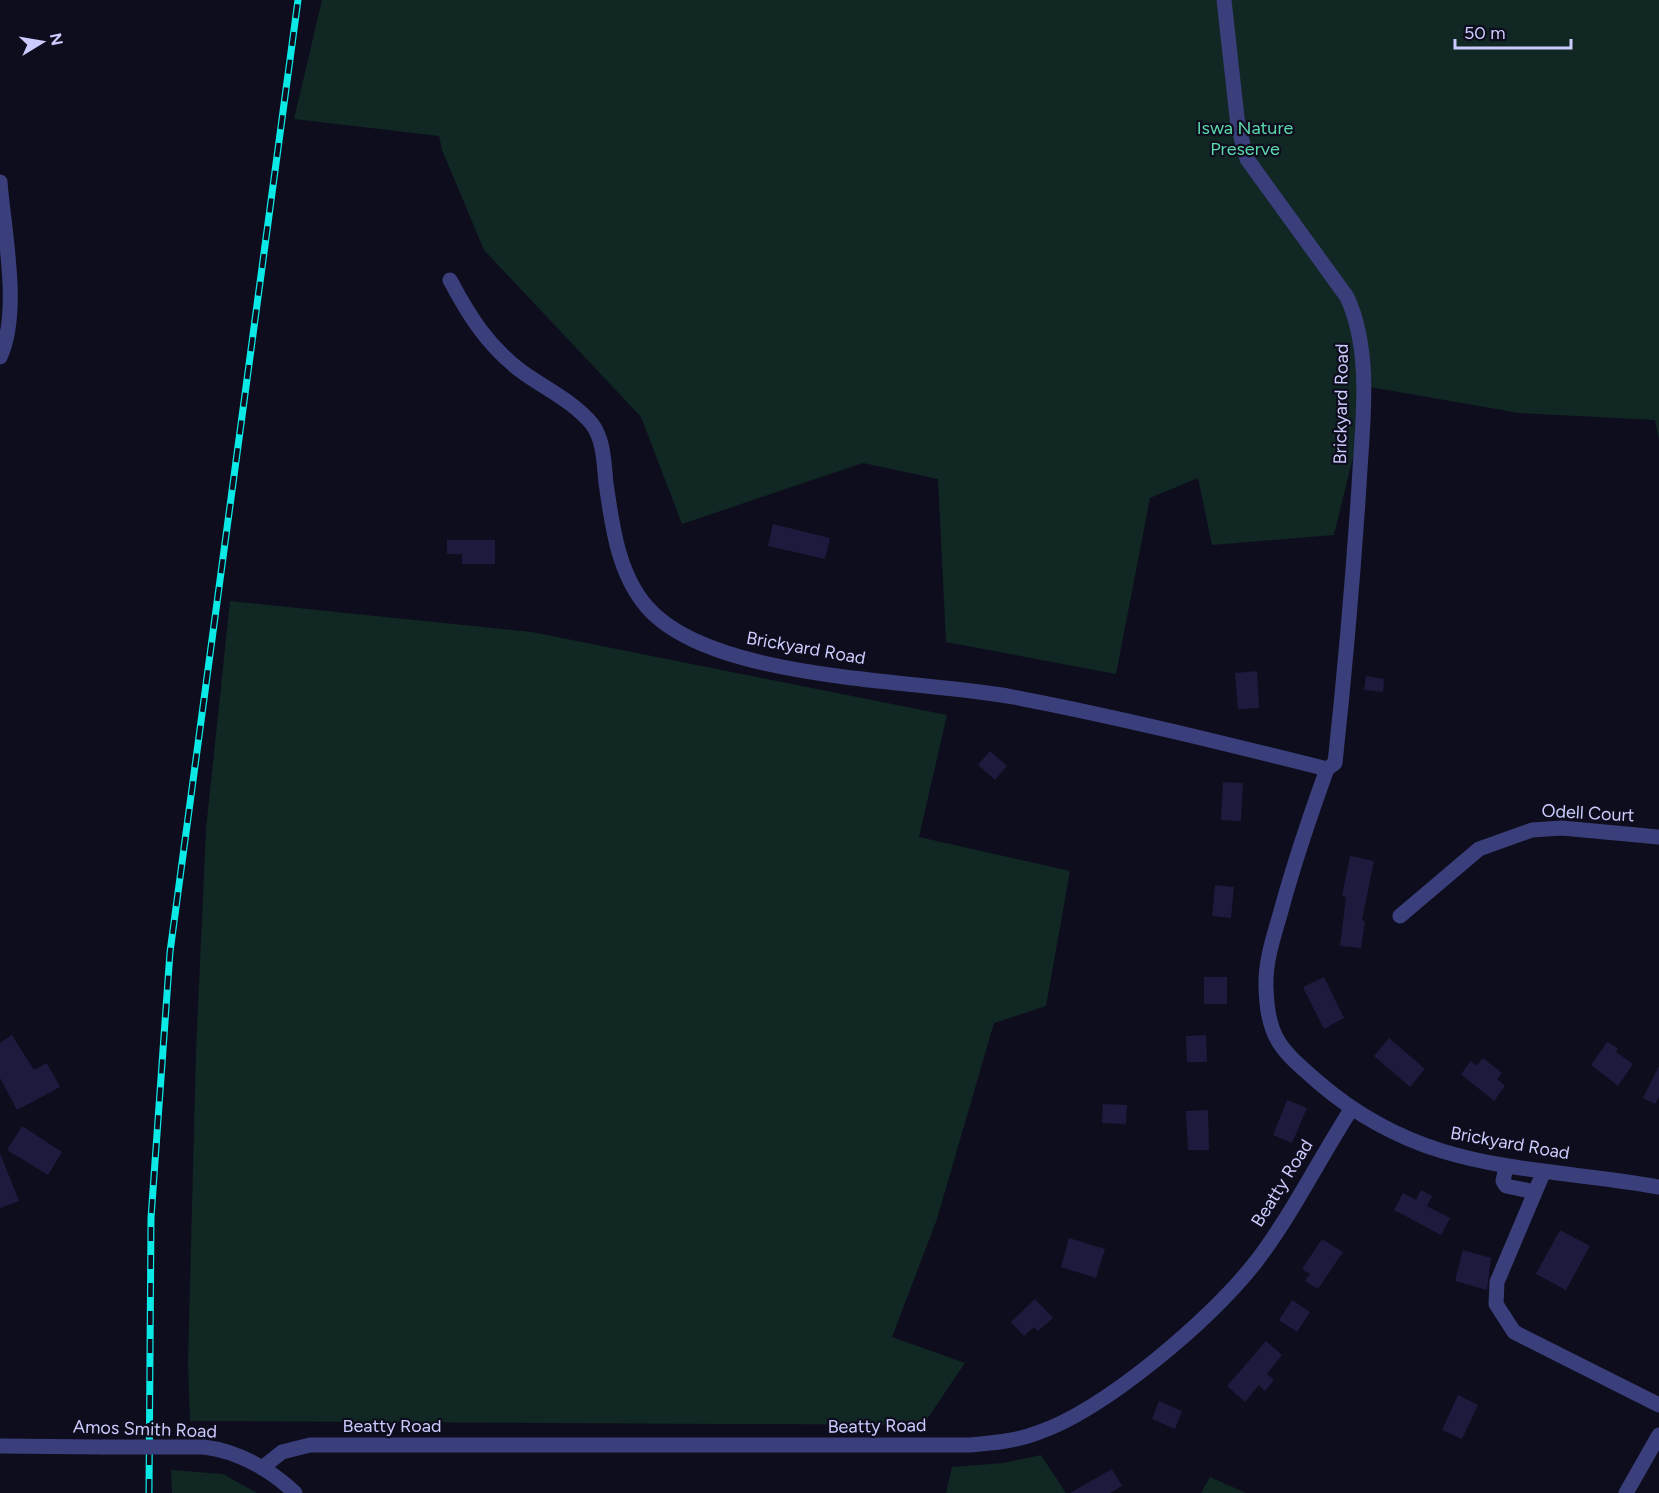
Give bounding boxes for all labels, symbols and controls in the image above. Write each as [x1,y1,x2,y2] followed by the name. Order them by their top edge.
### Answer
[12,12,72,72] north arrow
[1455,12,1570,50] scale bar
[1464,22,1506,44] text: 50 m
[46,31,67,47] text: N
[1197,117,1294,160] park label: Iswa Nature Preserve
[1329,343,1353,465] street label: Brickyard Road
[745,627,867,669] street label: Brickyard Road
[1541,800,1635,826] street label: Odell Court
[1449,1122,1571,1164] street label: Brickyard Road
[1246,1135,1318,1231] street label: Beatty Road
[827,1414,927,1438] street label: Beatty Road
[73,1415,217,1443] street label: Amos Smith Road
[343,1415,441,1437] street label: Beatty Road

